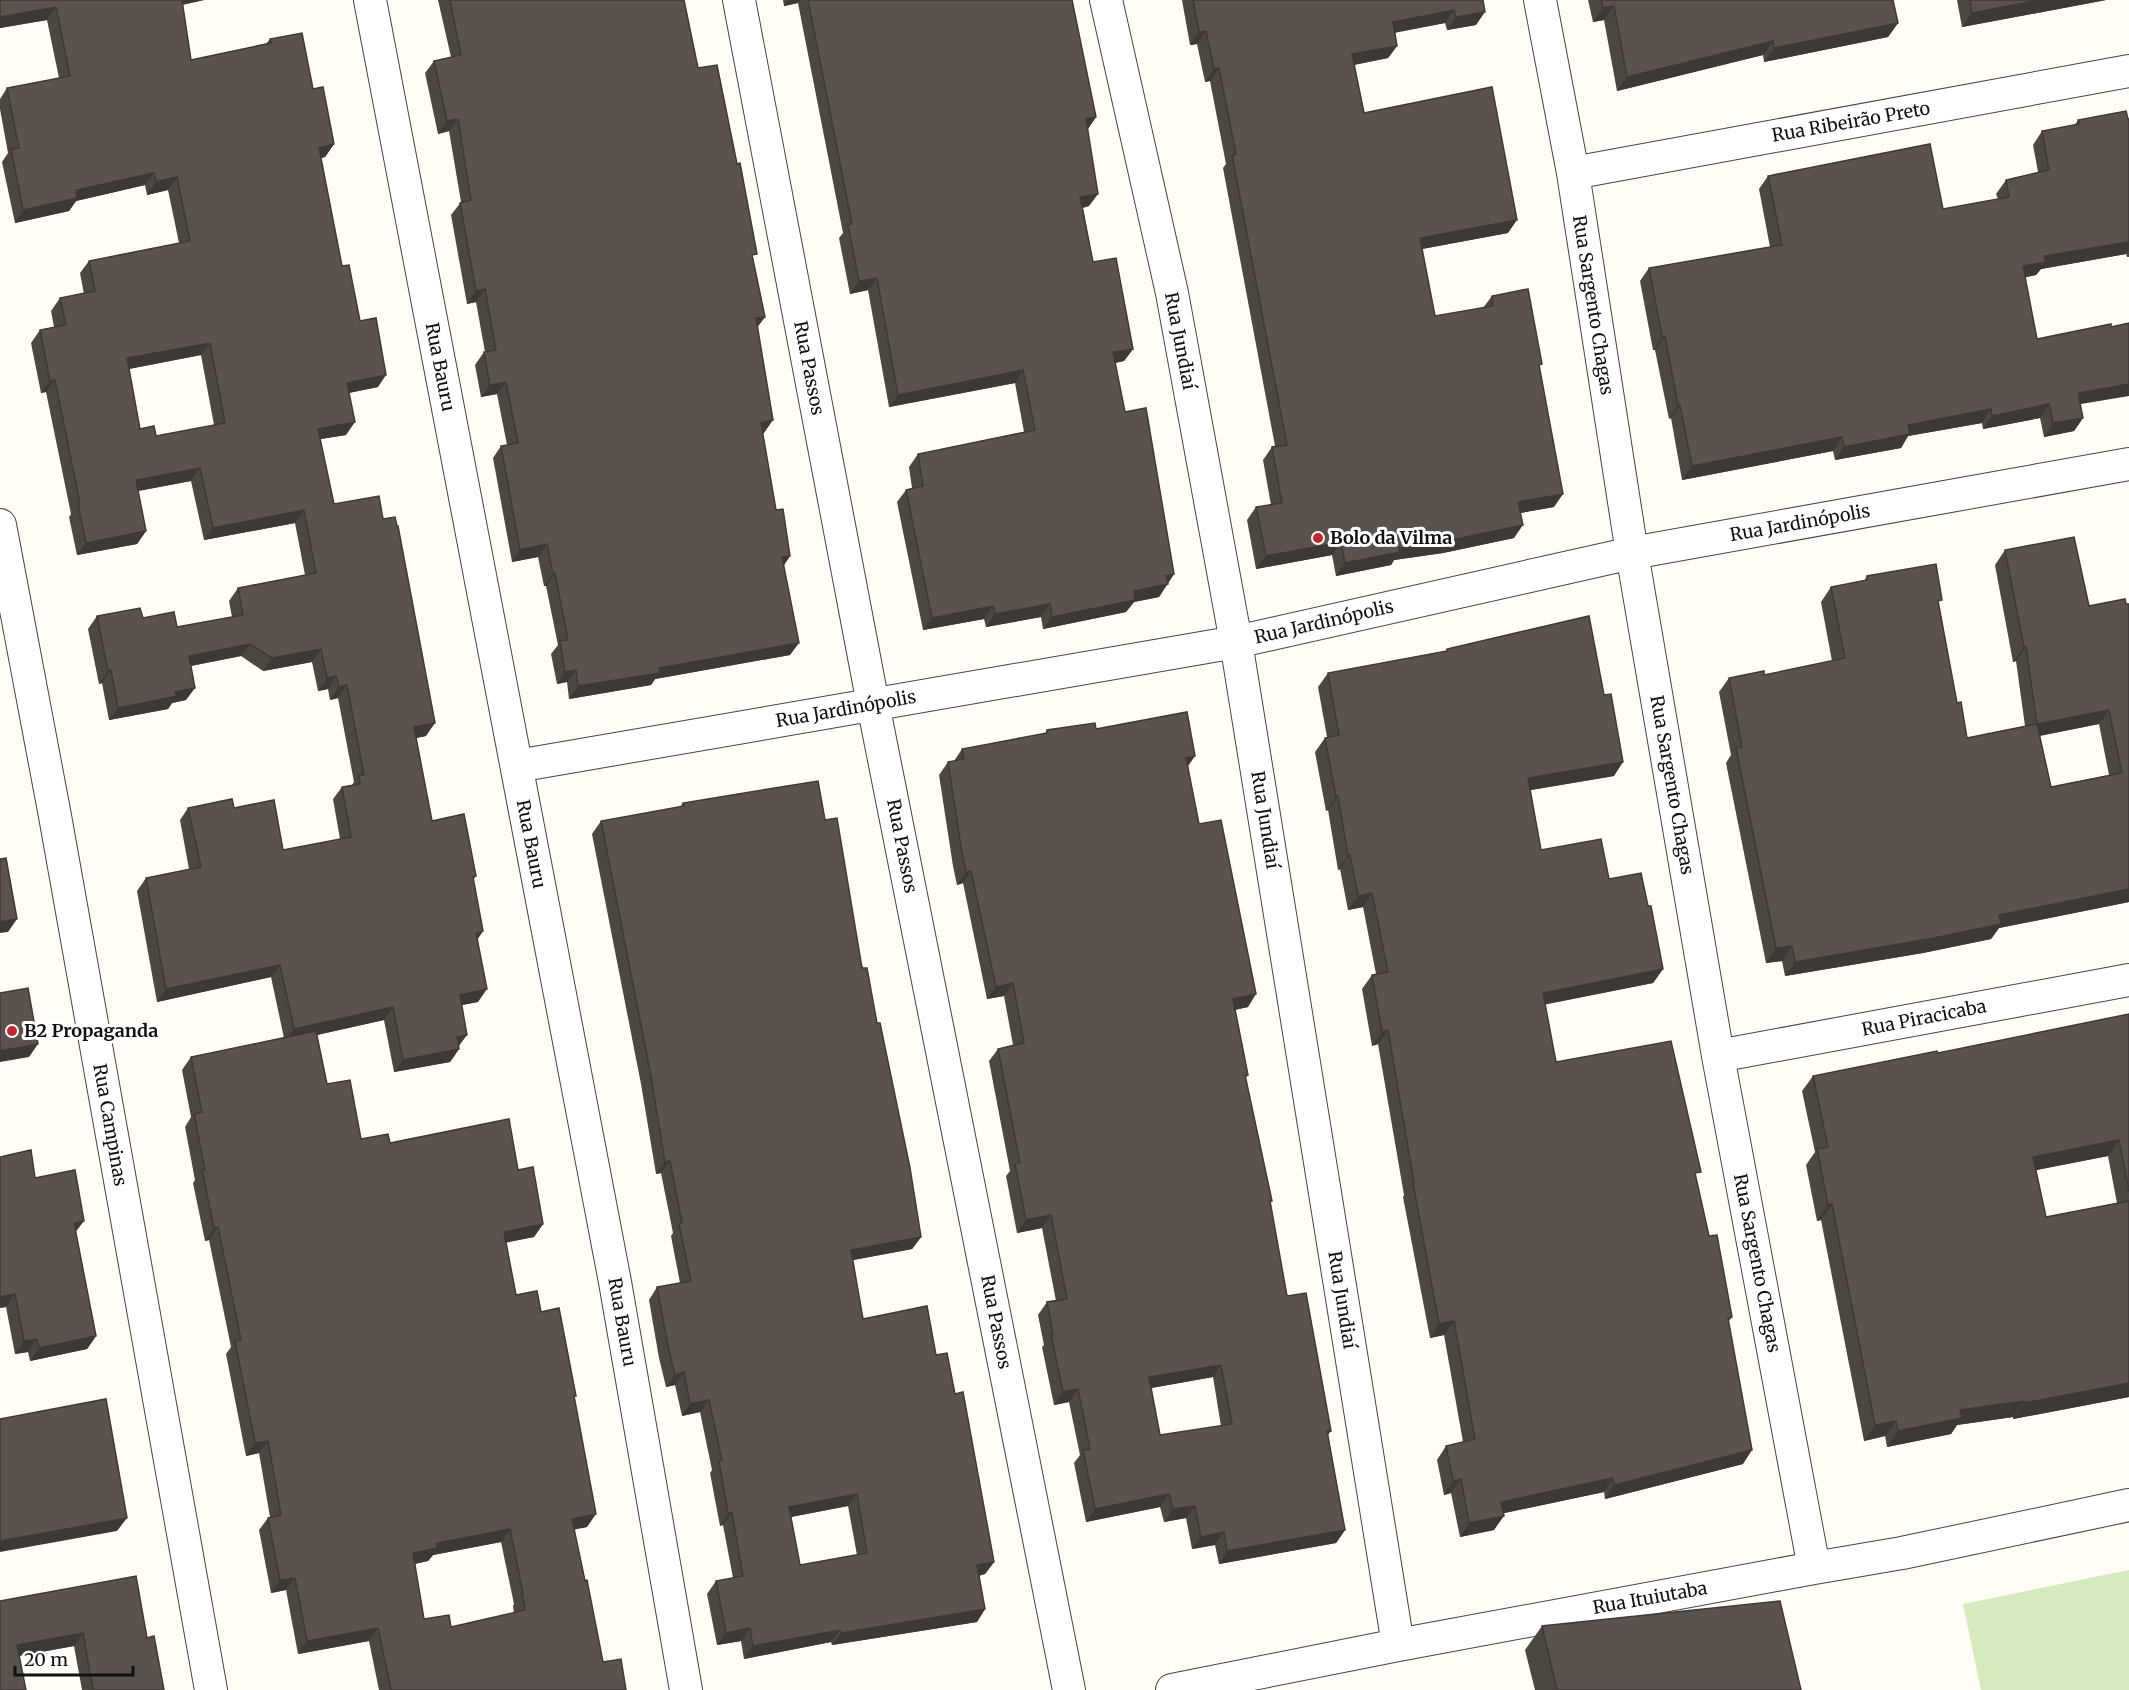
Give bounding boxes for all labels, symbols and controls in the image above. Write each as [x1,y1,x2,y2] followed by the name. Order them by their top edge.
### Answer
[1770,96,1932,147] street label: Rua Ribeirão Preto
[1568,213,1619,397] street label: Rua Sargento Chagas
[1160,290,1201,393] street label: Rua Jundiaí
[789,319,830,417] street label: Rua Passos
[421,321,460,413] street label: Rua Bauru
[1728,499,1872,546] street label: Rua Jardinópolis
[1330,526,1452,549] place label: Bolo da Vilma
[1311,531,1325,545] marker: Bolo da Vilma
[1252,594,1396,649] street label: Rua Jardinópolis
[774,685,918,732] street label: Rua Jardinópolis
[1645,693,1700,877] street label: Rua Sargento Chagas
[1246,769,1285,872] street label: Rua Jundiaí
[882,797,923,895] street label: Rua Passos
[512,798,551,890] street label: Rua Bauru
[1860,994,1989,1041] street label: Rua Piracicaba
[24,1019,158,1042] place label: B2 Propaganda
[5,1024,19,1038] marker: B2 Propaganda
[88,1062,133,1188] street label: Rua Campinas
[1729,1172,1786,1354] street label: Rua Sargento Chagas
[1323,1249,1362,1352] street label: Rua Jundiaí
[976,1273,1017,1371] street label: Rua Passos
[603,1276,642,1368] street label: Rua Bauru
[1591,1576,1709,1619] street label: Rua Ituiutaba
[15,1639,134,1677] scale bar
[24,1648,68,1671] text: 20 m

